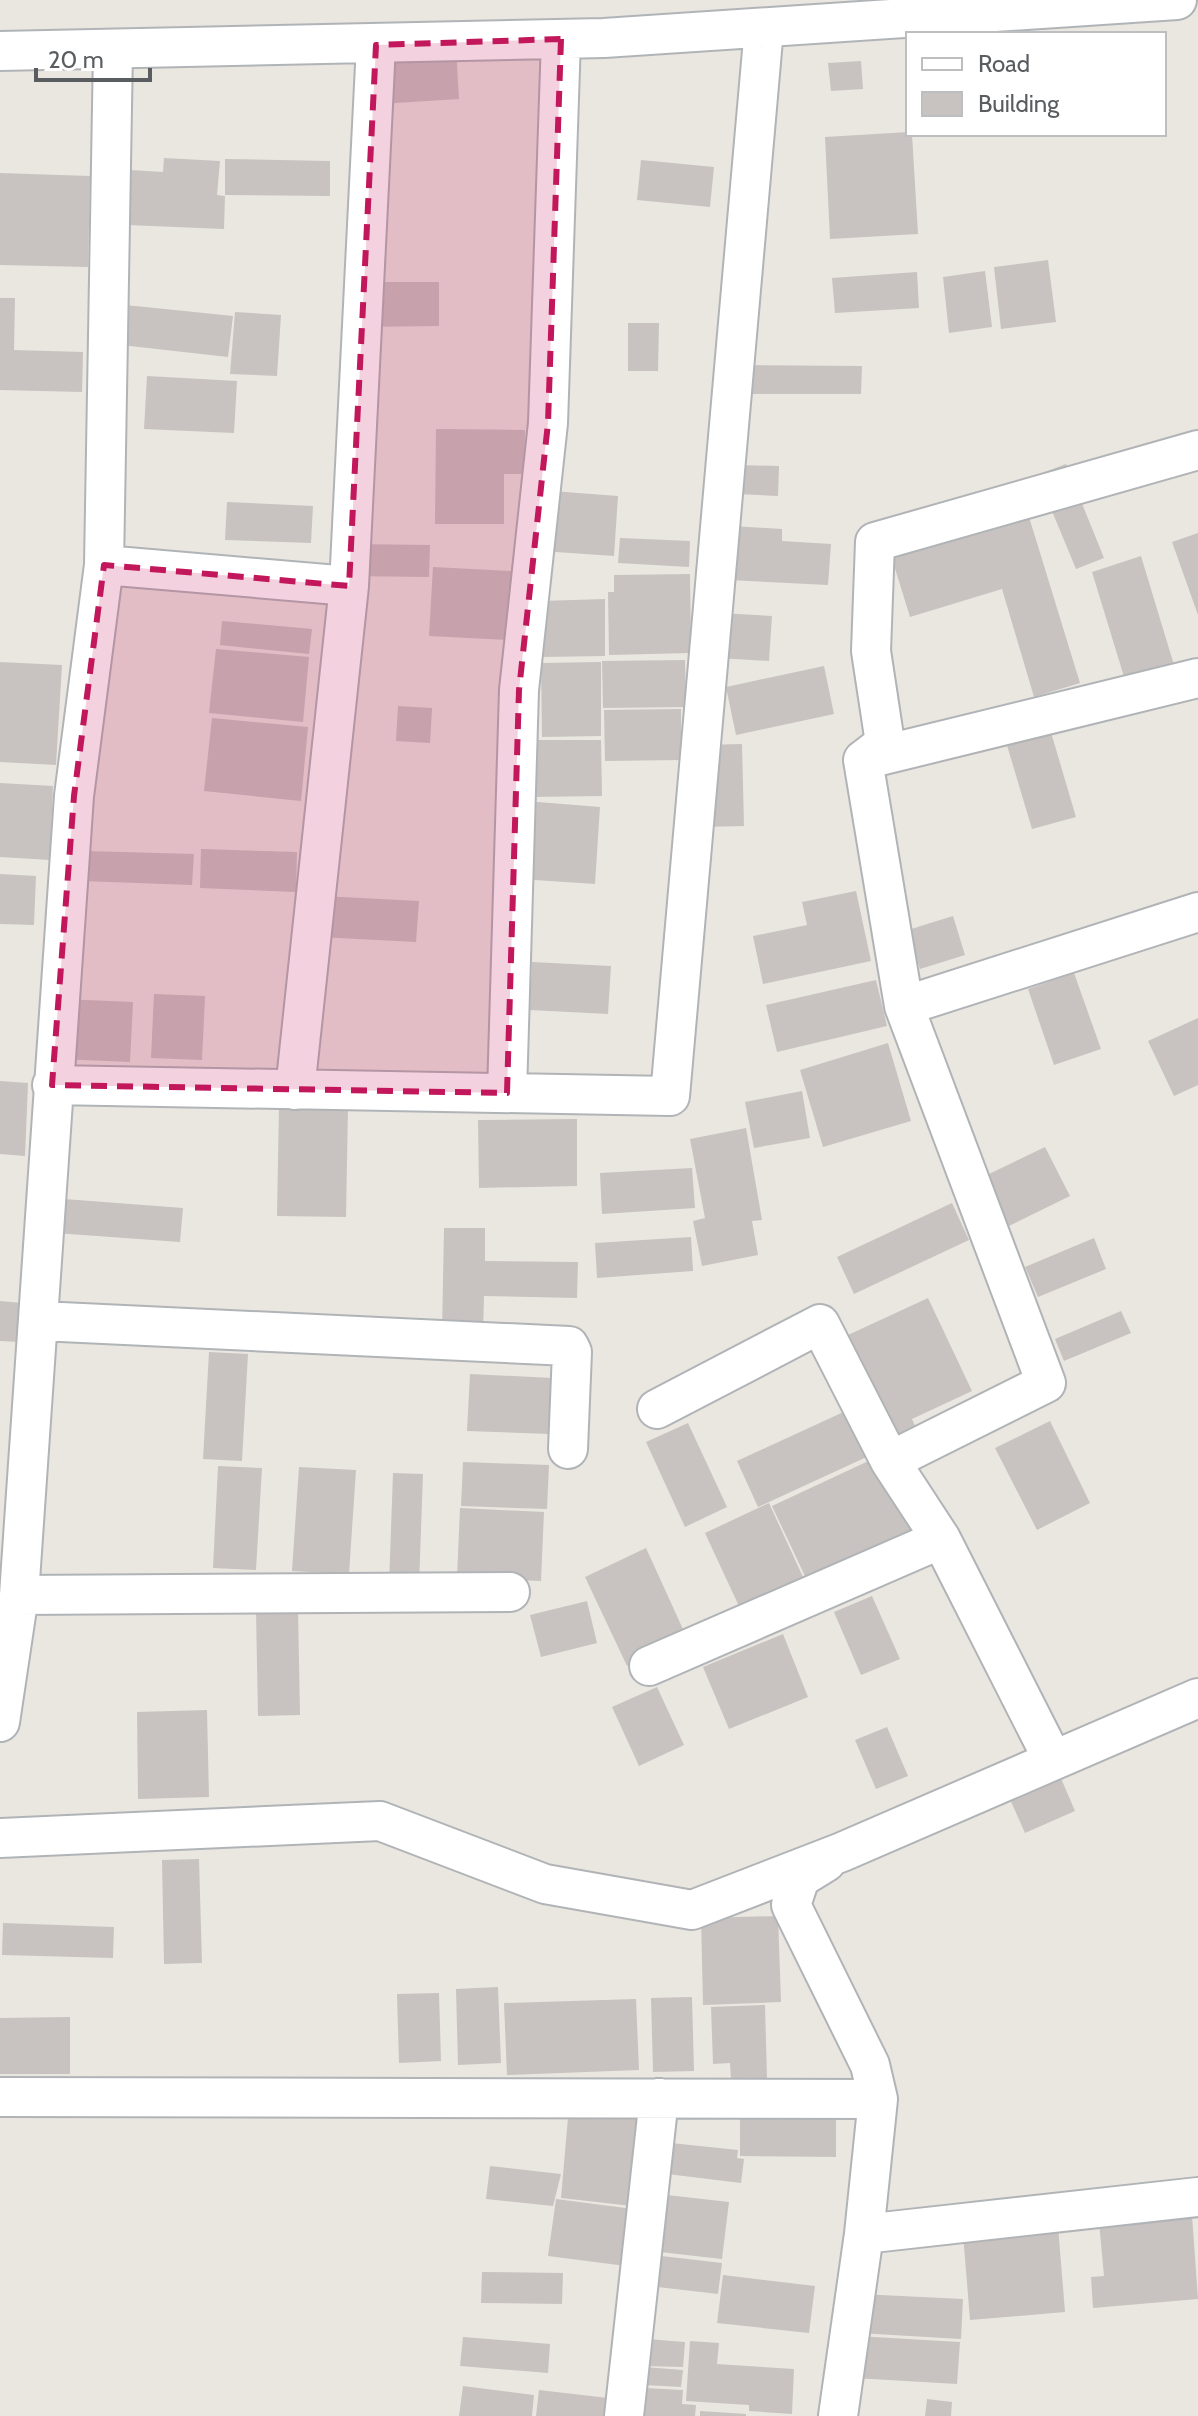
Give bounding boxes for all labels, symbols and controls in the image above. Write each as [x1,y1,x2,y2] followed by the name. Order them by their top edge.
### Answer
[36,32,150,82] scale bar
[906,32,1166,136] legend
[48,45,104,74] text: 20 m
[978,49,1030,78] text: Road
[978,89,1060,118] text: Building

